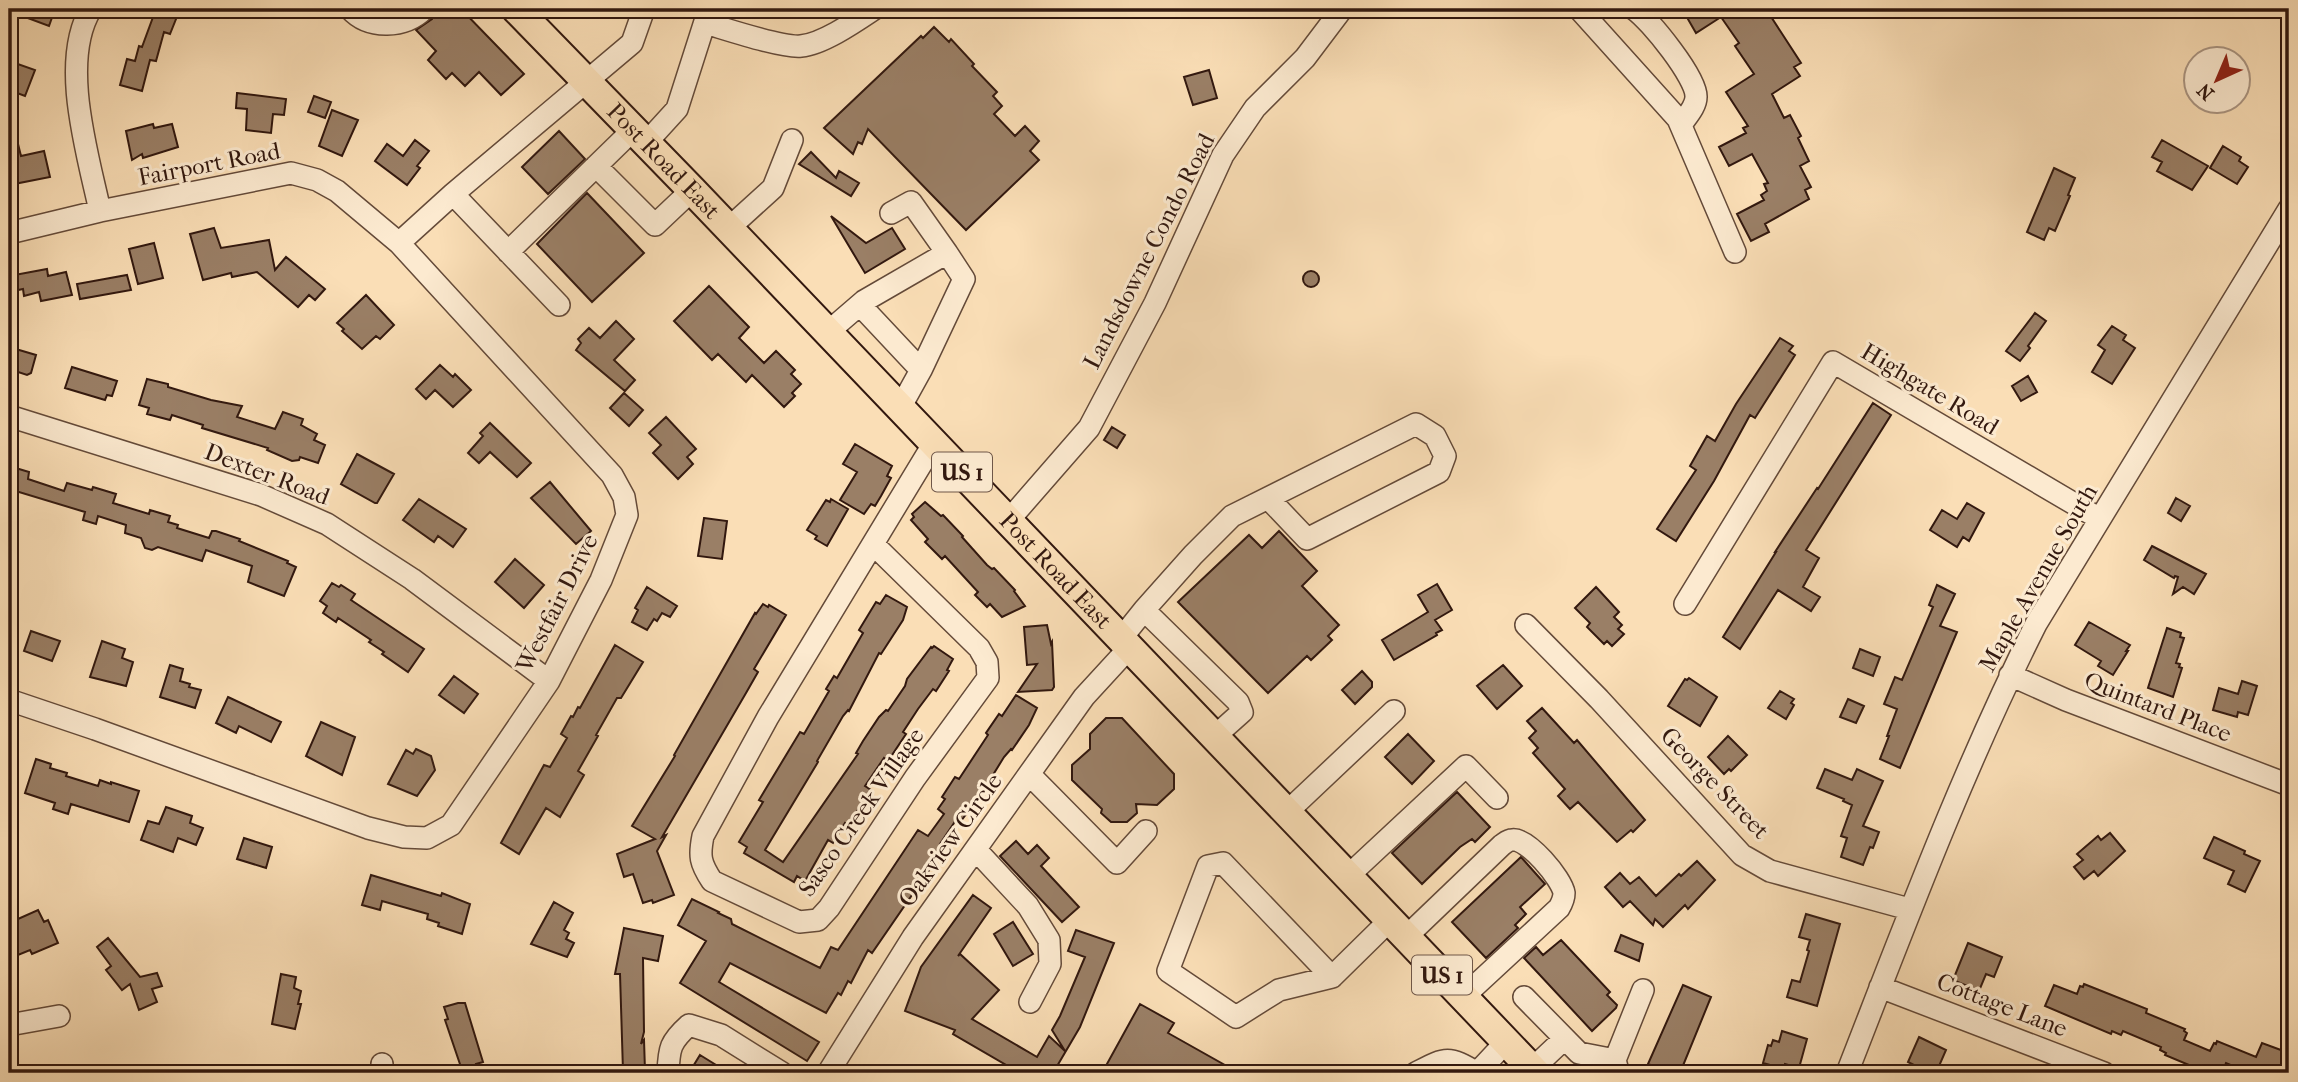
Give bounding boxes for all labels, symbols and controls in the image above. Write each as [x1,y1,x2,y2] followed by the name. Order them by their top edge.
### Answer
[2182,46,2252,116] north arrow
[2193,78,2219,104] text: N
[601,97,726,225] street label: Post Road East
[1077,128,1221,373] street label: Landsdowne Condo Road
[136,136,283,192] street label: Fairport Road
[1856,337,2005,441] street label: Highgate Road
[200,437,334,511] street label: Dexter Road
[932,452,992,492] road number: US 1
[1973,479,2103,677] street label: Maple Avenue South
[994,507,1118,635] street label: Post Road East
[510,529,604,678] street label: Westfair Drive
[2080,666,2236,748] street label: Quintard Place
[1655,721,1775,845] street label: George Street
[792,722,930,902] street label: Sasco Creek Village
[892,768,1008,912] street label: Oakview Circle
[1412,956,1472,994] road number: US 1
[1933,967,2071,1043] street label: Cottage Lane

